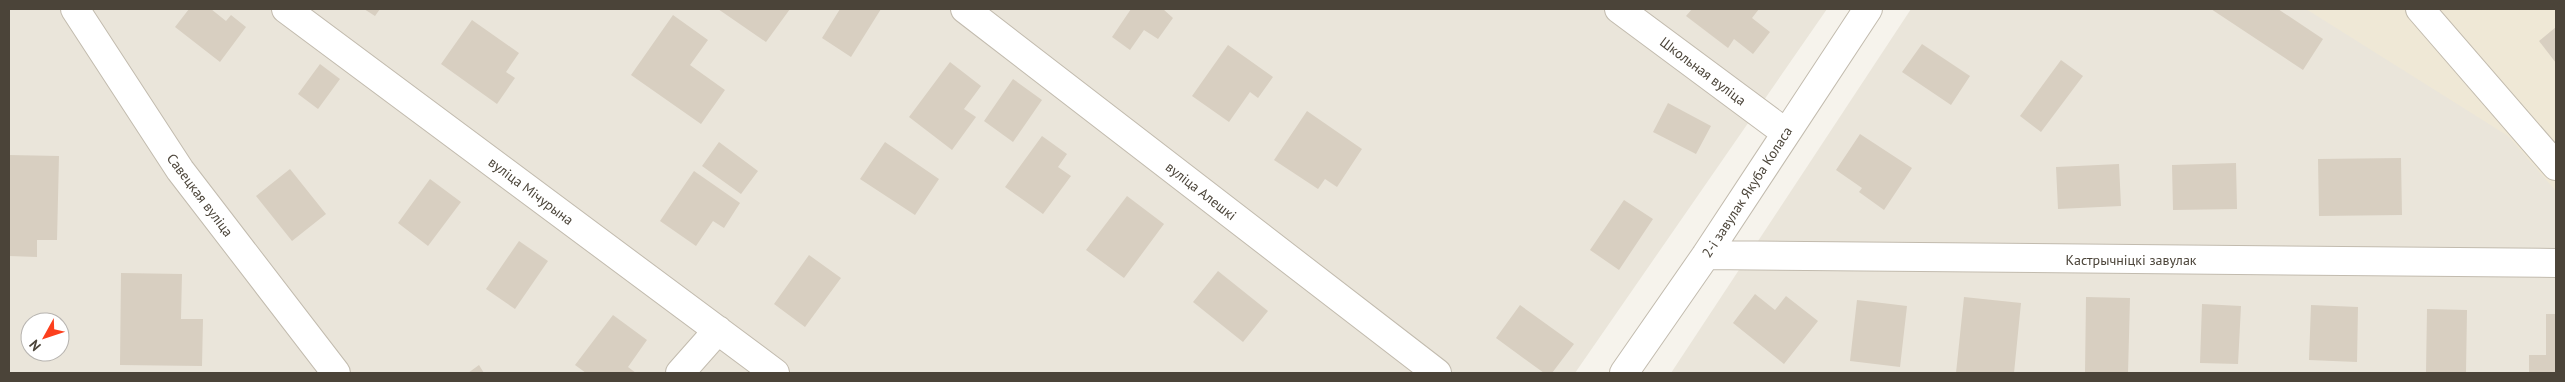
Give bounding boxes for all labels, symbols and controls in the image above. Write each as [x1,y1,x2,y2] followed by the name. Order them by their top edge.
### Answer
[1656,33,1750,109] street label: Школьная вуліца
[1698,123,1796,261] street label: 2-і завулак Якуба Коласа
[163,150,237,240] street label: Савецкая вуліца
[485,153,577,229] street label: вуліца Мічурына
[1162,158,1240,224] street label: вуліца Алешкі
[2065,251,2197,269] street label: Кастрычніцкі завулак
[20,312,70,362] north arrow
[25,336,45,355] text: N

